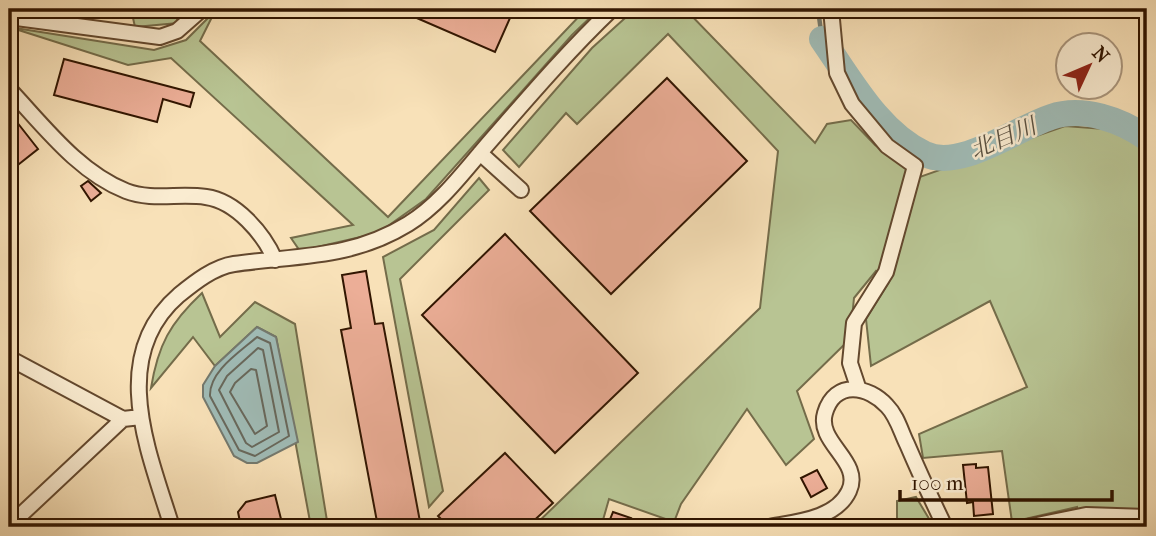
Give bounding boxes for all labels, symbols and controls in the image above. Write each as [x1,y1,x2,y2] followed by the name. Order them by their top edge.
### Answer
[1054,32,1124,102] north arrow
[1088,42,1114,68] text: N
[966,111,1043,164] water label: 北目川
[900,459,1112,503] scale bar
[911,471,964,495] text: 100 m

